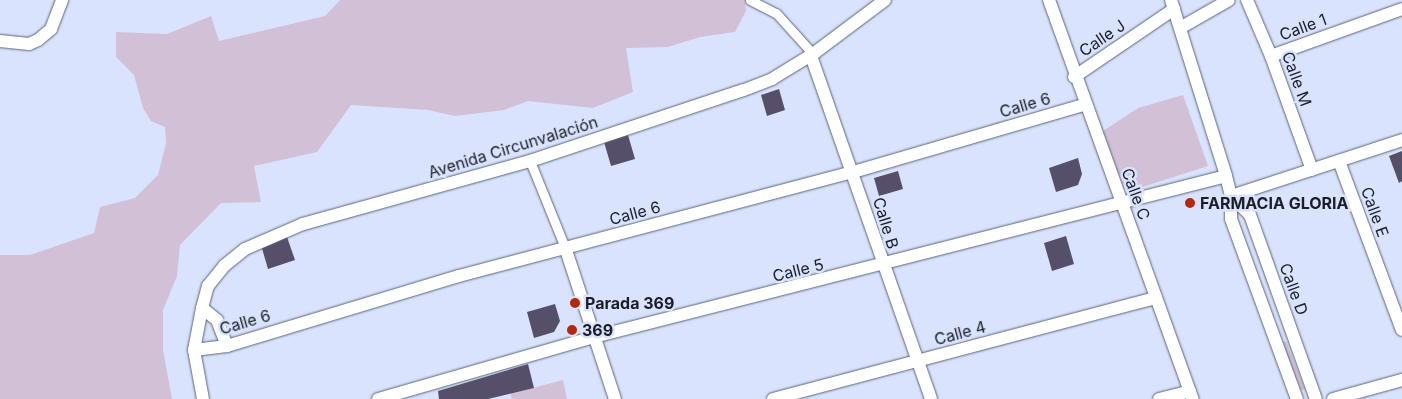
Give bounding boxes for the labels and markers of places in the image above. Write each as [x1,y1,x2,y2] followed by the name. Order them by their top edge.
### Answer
[1200,193,1349,213] place label: FARMACIA GLORIA
[1184,197,1196,209] marker: FARMACIA GLORIA
[585,293,674,313] place label: Parada 369
[569,297,581,309] marker: Parada 369
[582,320,613,340] place label: 369
[566,324,578,336] marker: 369

